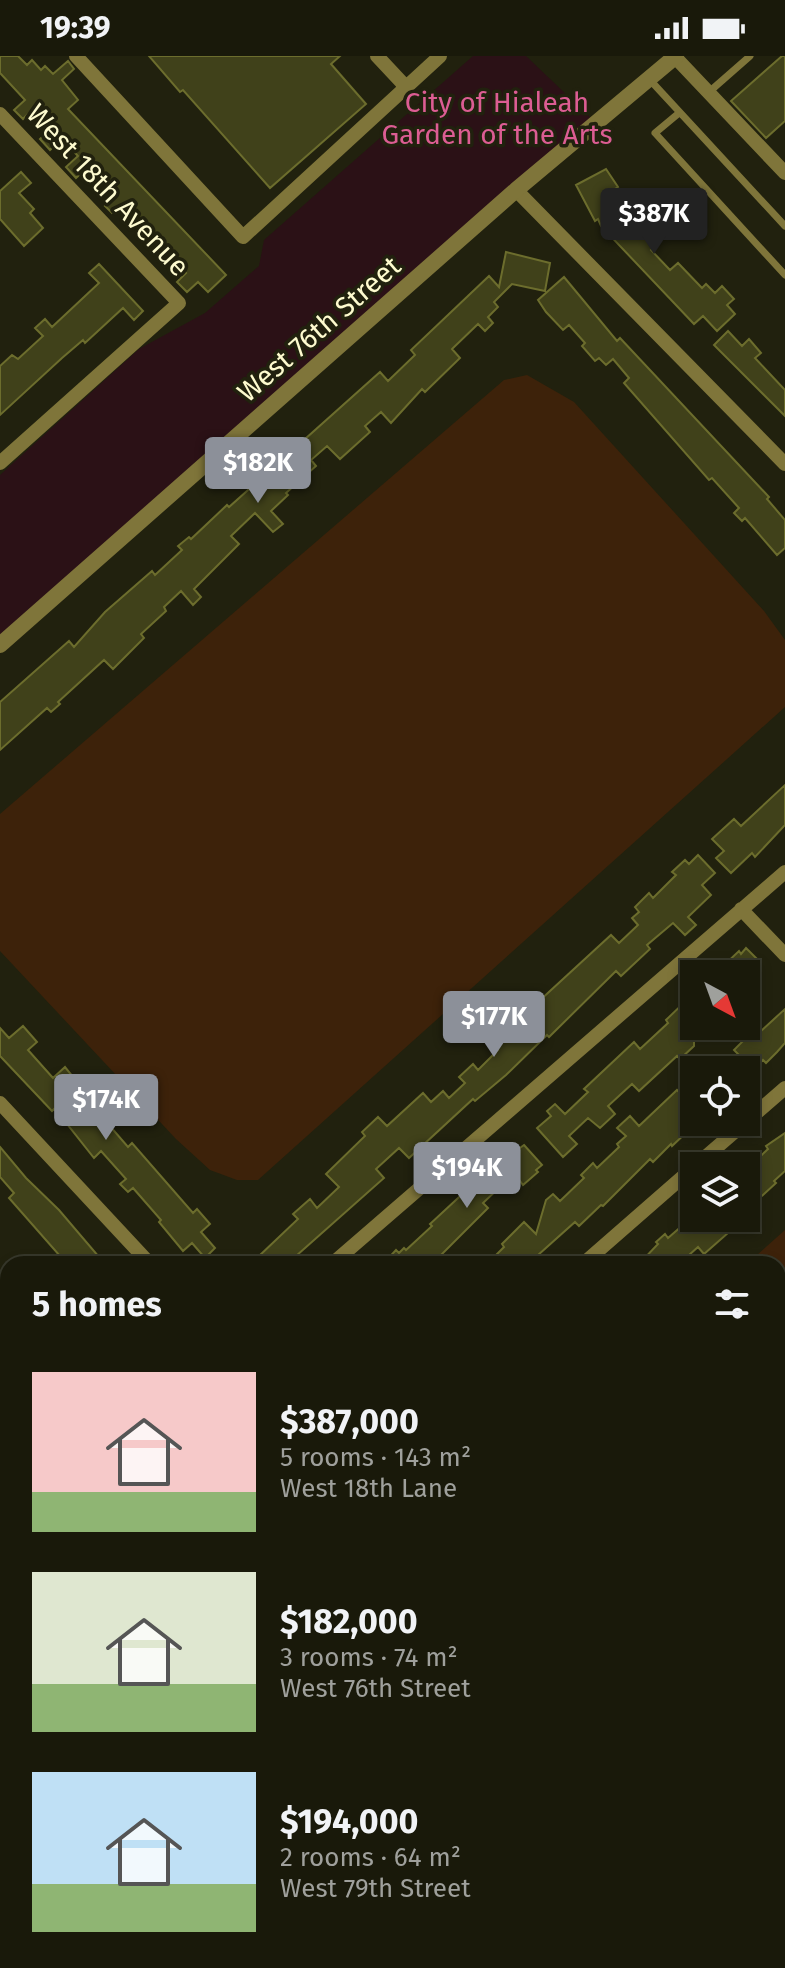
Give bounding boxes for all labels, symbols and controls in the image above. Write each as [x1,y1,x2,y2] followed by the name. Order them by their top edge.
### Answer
[40,10,110,46] text: 19:39
[381,86,613,151] park label: City of Hialeah Garden of the Arts
[20,97,196,283] street label: West 18th Avenue
[598,188,710,256] pin: $387K
[618,198,690,229] text: $387K
[231,249,408,409] street label: West 76th Street
[202,437,314,505] pin: $182K
[223,447,293,478] text: $182K
[680,960,760,1040] north arrow
[680,960,760,1232] map controls
[438,991,550,1059] pin: $177K
[461,1001,527,1032] text: $177K
[680,1056,760,1136] button: locate
[50,1074,162,1142] pin: $174K
[72,1084,140,1115] text: $174K
[411,1142,523,1210] pin: $194K
[432,1152,502,1183] text: $194K
[680,1152,760,1232] button: layers
[710,1282,754,1326] icon: filters
[32,1284,162,1325] text: 5 homes
[280,1401,419,1442] text: $387,000
[96,1404,192,1500] icon: home
[280,1442,471,1473] text: 5 rooms · 143 m²
[280,1473,457,1504] text: West 18th Lane
[280,1601,418,1642] text: $182,000
[96,1604,192,1700] icon: home
[280,1642,458,1673] text: 3 rooms · 74 m²
[280,1673,471,1704] text: West 76th Street
[280,1801,418,1842] text: $194,000
[96,1804,192,1900] icon: home
[280,1842,461,1873] text: 2 rooms · 64 m²
[280,1873,471,1904] text: West 79th Street

